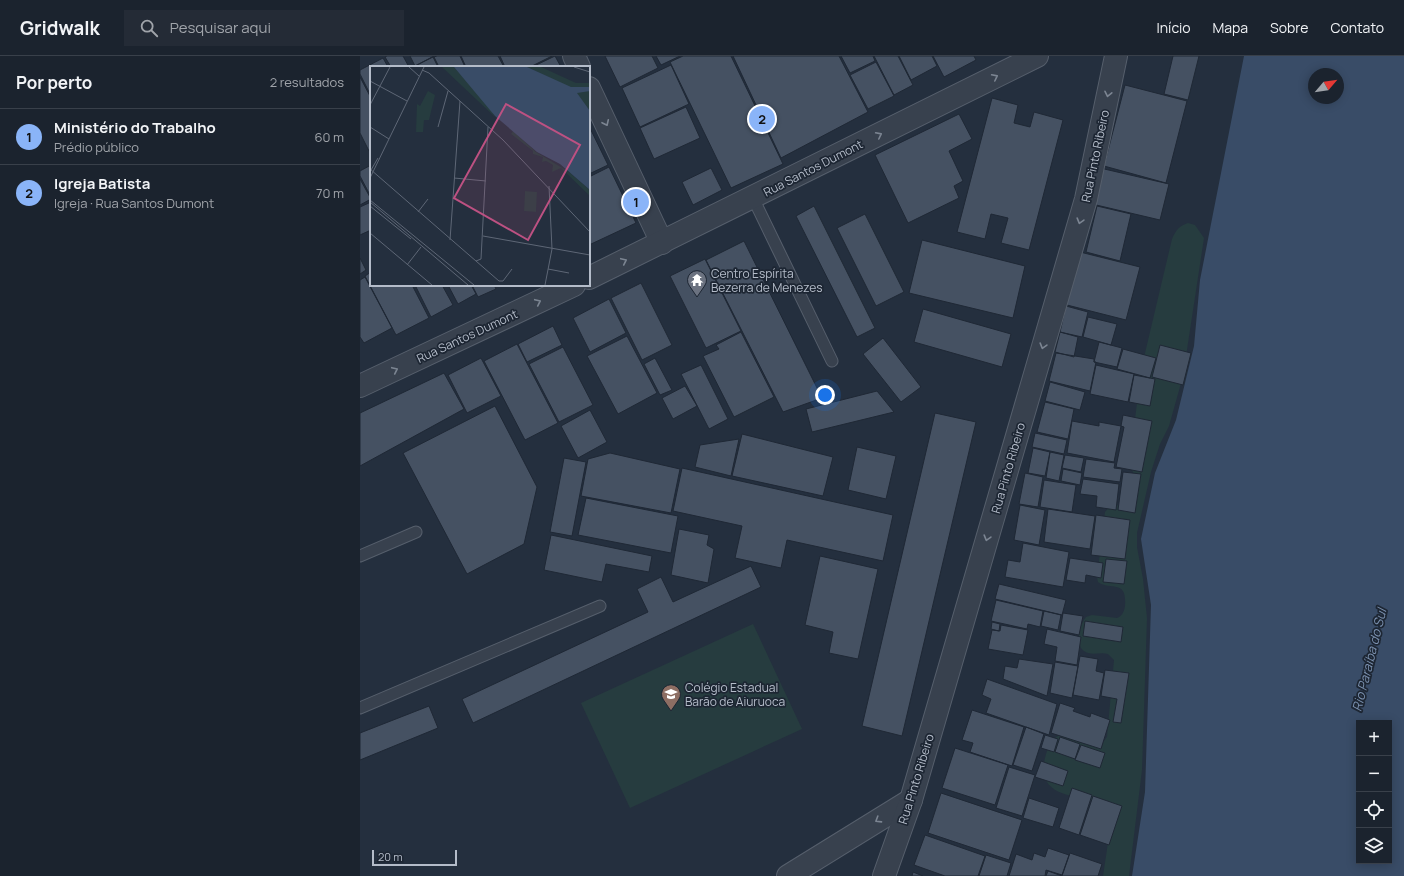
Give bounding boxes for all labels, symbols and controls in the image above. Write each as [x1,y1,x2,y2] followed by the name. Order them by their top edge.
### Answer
[124,10,404,46] search box
[20,15,100,41] text: Gridwalk
[138,17,160,39] icon: search
[170,17,271,38] text: Pesquisar aqui
[1157,18,1190,37] text: Início
[1212,18,1248,37] text: Mapa
[1270,18,1308,37] text: Sobre
[1330,18,1384,37] text: Contato
[370,66,590,286] inset map
[1308,68,1344,104] north arrow
[16,71,92,94] text: Por perto
[270,73,344,91] text: 2 resultados
[991,74,998,82] one-way arrow
[1105,91,1113,97] one-way arrow
[749,104,775,134] pin: 2
[1077,108,1113,204] street label: Rua Pinto Ribeiro
[54,117,216,138] text: Ministério do Trabalho
[601,119,609,127] one-way arrow
[26,128,32,146] text: 1
[314,128,344,146] text: 60 m
[874,132,882,140] one-way arrow
[760,135,866,200] street label: Rua Santos Dumont
[54,138,139,156] text: Prédio público
[54,173,150,194] text: Igreja Batista
[25,184,33,202] text: 2
[316,184,344,202] text: 70 m
[623,187,649,217] pin: 1
[54,194,214,212] text: Igreja · Rua Santos Dumont
[1076,217,1085,224] one-way arrow
[620,258,628,266] one-way arrow
[711,265,822,296] place label: Centro Espírita Bezerra de Menezes
[686,269,708,297] temple icon: Centro Espírita Bezerra de Menezes
[534,299,541,307] one-way arrow
[414,305,520,367] street label: Rua Santos Dumont
[1039,342,1048,349] one-way arrow
[391,367,399,375] one-way arrow
[815,385,835,405] your location
[987,421,1029,515] street label: Rua Pinto Ribeiro
[983,534,992,541] one-way arrow
[1348,605,1391,713] water label: Rio Paraíba do Sul
[685,679,785,710] place label: Colégio Estadual Barão de Aiuruoca
[660,683,682,711] school or university icon: Colégio Estadual Barão de Aiuruoca
[1356,720,1392,864] map controls
[1356,720,1392,756] button: +
[894,732,938,826] street label: Rua Pinto Ribeiro
[1356,756,1392,792] button: −
[1356,792,1392,828] button: locate
[875,815,882,823] one-way arrow
[1356,828,1392,864] button: layers
[372,848,457,867] scale bar
[378,849,403,864] text: 20 m

